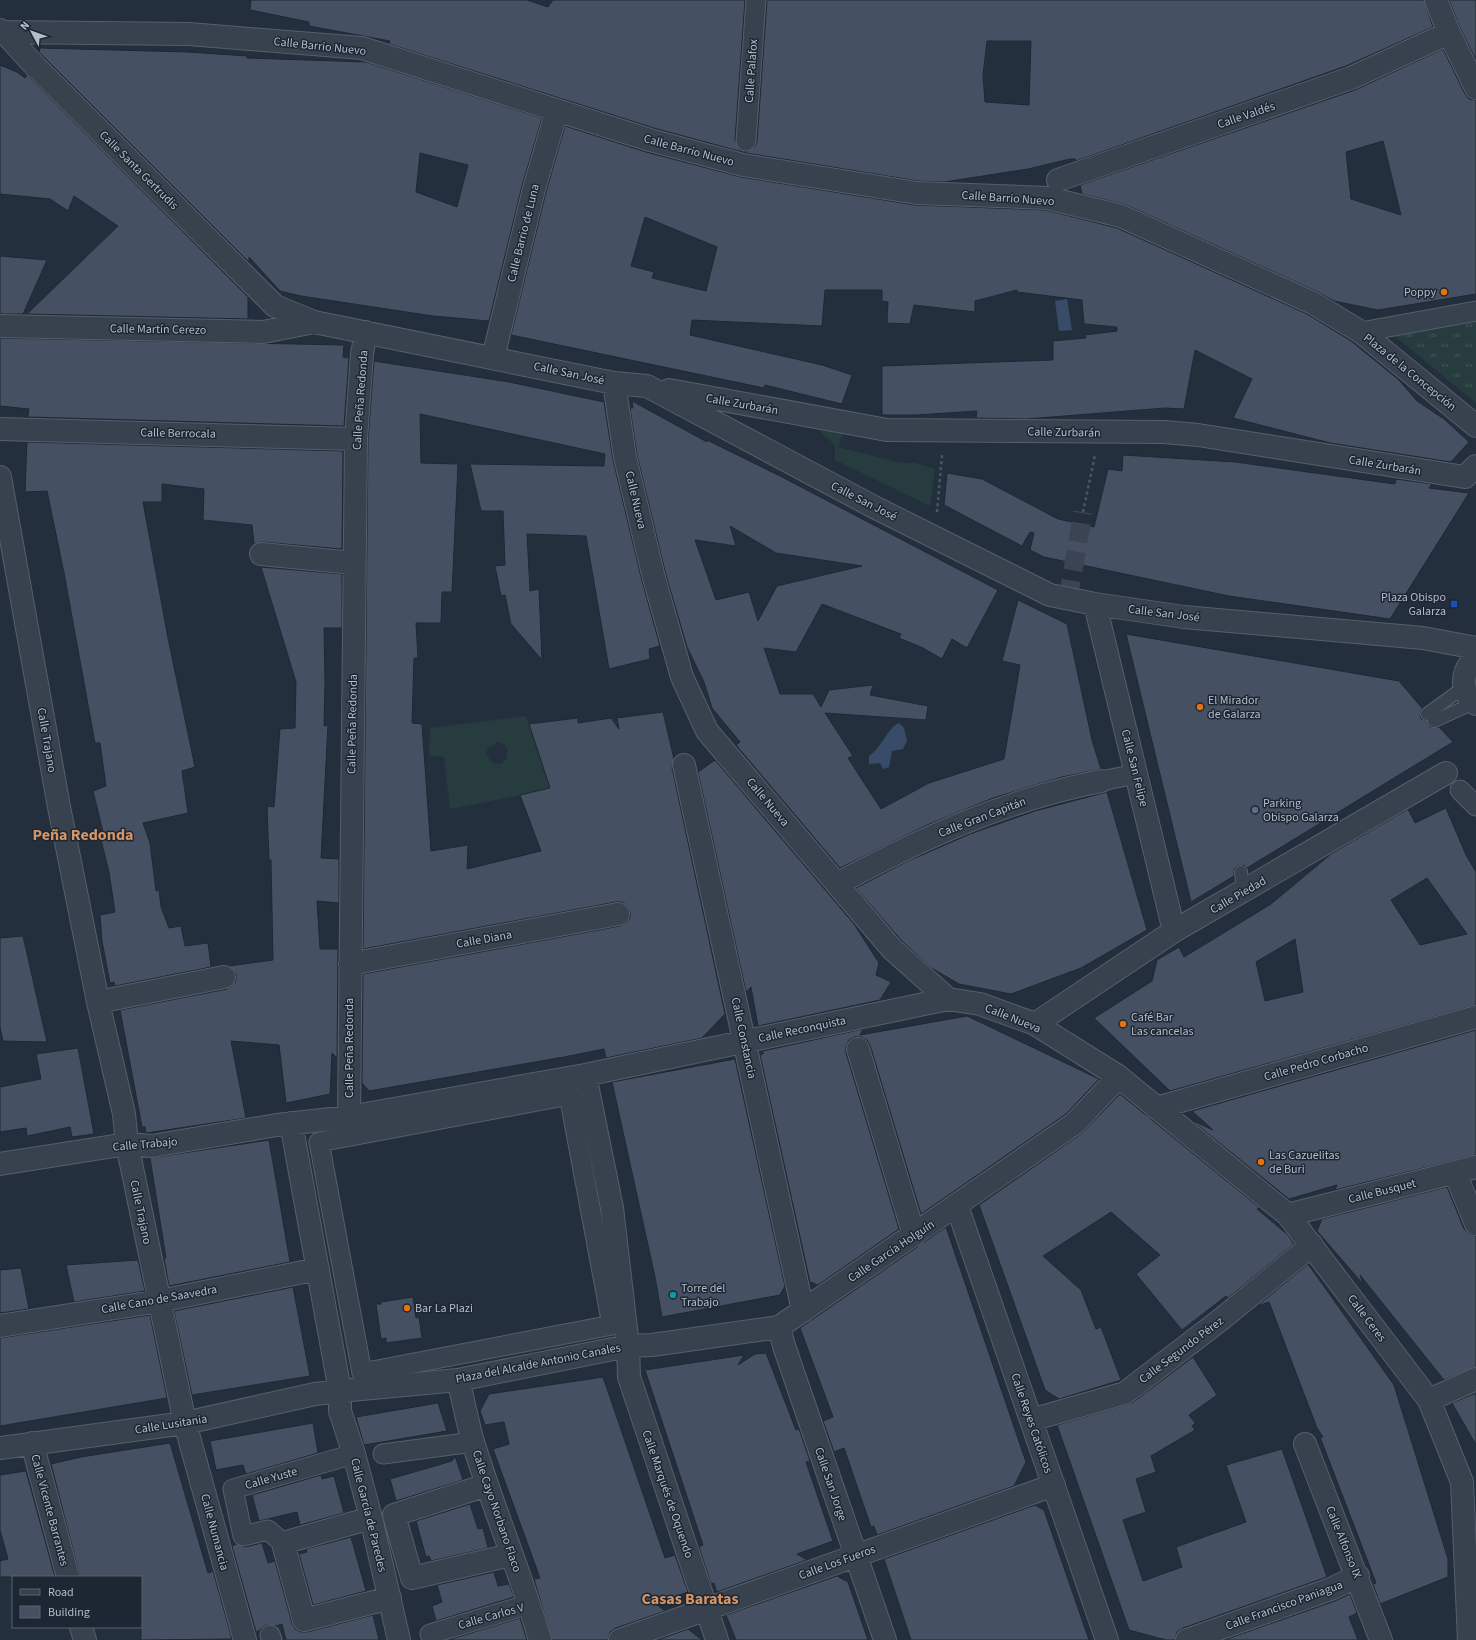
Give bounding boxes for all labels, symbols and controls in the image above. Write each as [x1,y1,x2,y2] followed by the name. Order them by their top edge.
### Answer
[12,12,52,52] north arrow
[17,18,33,33] text: N
[273,33,367,60] street label: Calle Barrio Nuevo
[741,38,762,103] street label: Calle Palafox
[1215,98,1277,133] street label: Calle Valdés
[95,127,182,214] street label: Calle Santa Gertrudis
[642,130,736,171] street label: Calle Barrio Nuevo
[503,182,544,284] street label: Calle Barrio de Luna
[961,187,1055,210] street label: Calle Barrio Nuevo
[1404,284,1436,301] place label: Poppy
[1439,287,1449,297] marker: Poppy
[110,320,206,339] street label: Calle Martín Cerezo
[1360,330,1460,415] street label: Plaza de la Concepción
[349,350,372,450] street label: Calle Peña Redonda
[532,358,606,389] street label: Calle San José
[704,390,779,419] street label: Calle Zurbarán
[1027,423,1101,442] street label: Calle Zurbarán
[140,424,216,443] street label: Calle Berrocala
[1347,451,1422,480] street label: Calle Zurbarán
[621,469,650,531] street label: Calle Nueva
[828,478,900,525] street label: Calle San José
[1381,589,1446,620] place label: Plaza Obispo Galarza
[1449,599,1459,609] marker: Plaza Obispo Galarza
[1127,601,1201,626] street label: Calle San José
[343,674,362,774] street label: Calle Peña Redonda
[1208,692,1261,723] place label: El Mirador de Galarza
[1195,702,1205,712] marker: El Mirador de Galarza
[32,706,61,774] street label: Calle Trajano
[1117,728,1152,809] street label: Calle San Felipe
[742,774,793,830] street label: Calle Nueva
[936,793,1028,842] street label: Calle Gran Capitán
[1263,795,1339,826] place label: Parking Obispo Galarza
[1250,805,1260,815] marker: Parking Obispo Galarza
[32,824,134,846] district label: Peña Redonda
[1207,872,1270,918] street label: Calle Piedad
[455,926,513,953] street label: Calle Diana
[727,996,760,1080] street label: Calle Constancia
[341,998,358,1098] street label: Calle Peña Redonda
[982,1000,1043,1037] street label: Calle Nueva
[1131,1009,1194,1040] place label: Café Bar Las cancelas
[757,1012,847,1047] street label: Calle Reconquista
[1118,1019,1128,1029] marker: Café Bar Las cancelas
[1262,1039,1370,1086] street label: Calle Pedro Corbacho
[112,1133,178,1156] street label: Calle Trabajo
[1269,1147,1340,1178] place label: Las Cazuelitas de Buri
[1256,1157,1266,1167] marker: Las Cazuelitas de Buri
[1347,1175,1418,1208] street label: Calle Busquet
[125,1178,156,1246] street label: Calle Trajano
[845,1216,938,1287] street label: Calle García Holguín
[681,1280,725,1311] place label: Torre del Trabajo
[100,1281,218,1318] street label: Calle Cano de Saavedra
[668,1290,678,1300] marker: Torre del Trabajo
[1343,1291,1390,1345] street label: Calle Ceres
[415,1300,473,1317] place label: Bar La Plazi
[402,1303,412,1313] marker: Bar La Plazi
[1136,1313,1227,1388] street label: Calle Segundo Pérez
[454,1339,622,1388] street label: Plaza del Alcalde Antonio Canales
[1006,1371,1057,1476] street label: Calle Reyes Católicos
[134,1410,208,1439] street label: Calle Lusitania
[638,1428,697,1561] street label: Calle Marqués de Oquendo
[810,1445,851,1523] street label: Calle San Jorge
[468,1448,525,1574] street label: Calle Cayo Norbano Flaco
[26,1452,73,1568] street label: Calle Vicente Barrantes
[346,1456,391,1574] street label: Calle García de Paredes
[243,1463,299,1494] street label: Calle Yuste
[196,1492,233,1572] street label: Calle Numancia
[1321,1503,1366,1581] street label: Calle Alfonso IX
[796,1541,878,1584] street label: Calle Los Fueros
[12,1576,142,1628] legend
[1223,1576,1345,1635] street label: Calle Francisco Paniagua
[48,1584,74,1601] text: Road
[641,1588,739,1610] district label: Casas Baratas
[456,1599,527,1634] street label: Calle Carlos V
[48,1604,90,1621] text: Building

